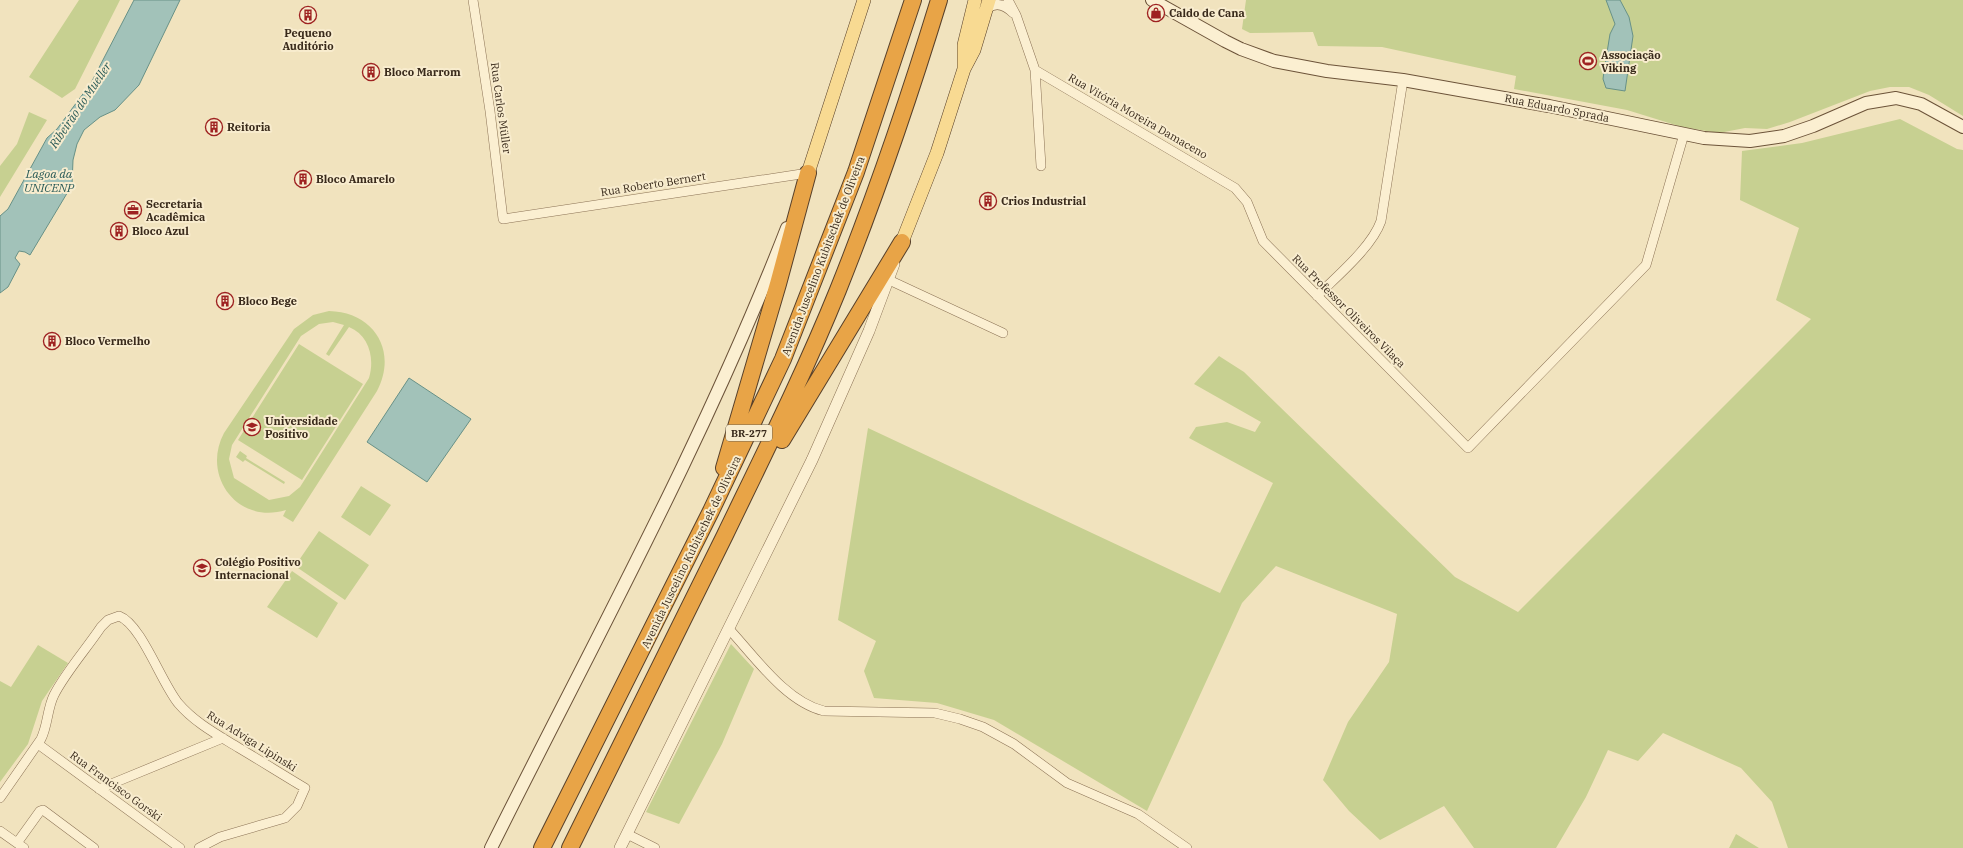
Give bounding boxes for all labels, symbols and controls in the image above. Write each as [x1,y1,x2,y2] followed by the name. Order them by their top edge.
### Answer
[1146,3,1166,23] shop icon: Caldo de Cana
[298,5,318,25] building icon: Pequeno Auditório
[1169,6,1245,20] place label: Caldo de Cana
[282,26,334,53] place label: Pequeno Auditório
[1601,48,1661,75] place label: Associação Viking
[1578,51,1598,71] sports icon: Associação Viking
[45,59,115,152] water label: Ribeirão do Mueller
[361,62,381,82] building icon: Bloco Marrom
[488,62,514,155] street label: Rua Carlos Müller
[384,65,461,79] place label: Bloco Marrom
[1066,70,1210,162] street label: Rua Vitória Moreira Damaceno
[1504,91,1610,125] street label: Rua Eduardo Sprada
[204,117,224,137] building icon: Reitoria
[227,120,271,134] place label: Reitoria
[778,154,868,358] street label: Avenida Juscelino Kubitschek de Oliveira
[24,166,75,195] water label: Lagoa da UNICENP
[293,169,313,189] building icon: Bloco Amarelo
[599,169,707,199] street label: Rua Roberto Bernert
[316,172,395,186] place label: Bloco Amarelo
[978,191,998,211] building icon: Crios Industrial
[1001,194,1086,208] place label: Crios Industrial
[146,197,205,224] place label: Secretaria Acadêmica
[123,200,143,220] office icon: Secretaria Acadêmica
[109,221,129,241] building icon: Bloco Azul
[132,224,189,238] place label: Bloco Azul
[1289,251,1409,371] street label: Rua Professor Oliveiros Vilaça
[215,291,235,311] building icon: Bloco Bege
[238,294,297,308] place label: Bloco Bege
[42,331,62,351] building icon: Bloco Vermelho
[65,334,150,348] place label: Bloco Vermelho
[265,414,338,441] place label: Universidade Positivo
[242,417,262,437] school or university icon: Universidade Positivo
[726,425,772,441] road number: BR-277
[638,453,744,651] street label: Avenida Juscelino Kubitschek de Oliveira
[215,555,301,582] place label: Colégio Positivo Internacional
[192,558,212,578] school or university icon: Colégio Positivo Internacional
[205,708,300,775] street label: Rua Adviga Lipinski
[67,748,165,824] street label: Rua Francisco Gorski

